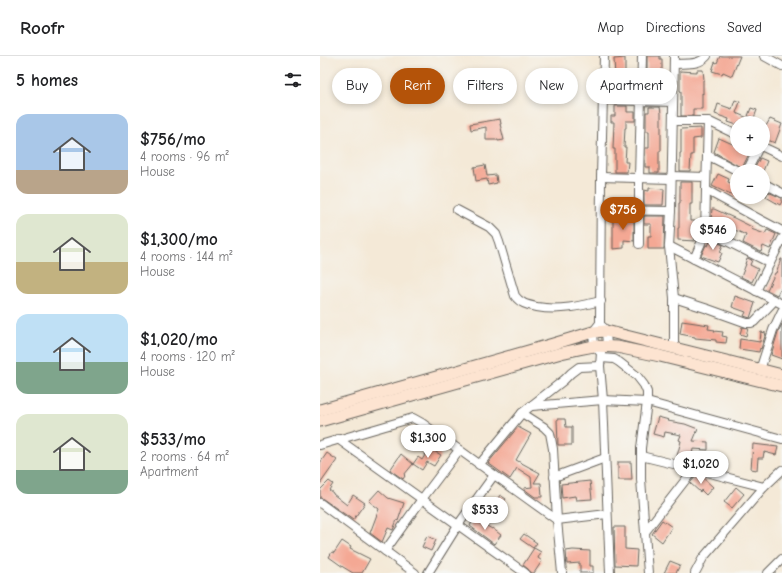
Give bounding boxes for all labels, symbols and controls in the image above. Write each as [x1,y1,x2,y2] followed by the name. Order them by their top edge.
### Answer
[20,17,64,39] text: Roofr
[597,19,624,36] text: Map
[646,19,705,36] text: Directions
[727,19,762,36] text: Saved
[332,68,382,104] chip: Buy
[390,68,445,104] chip: Rent
[453,68,517,104] chip: Filters
[525,68,578,104] chip: New
[586,68,677,104] chip: Apartment
[282,69,304,91] icon: filters
[16,71,78,90] text: 5 homes
[730,116,770,204] map controls
[730,116,770,156] button: +
[48,130,96,178] icon: home
[140,130,206,149] text: $756/mo
[140,149,229,164] text: 4 rooms · 96 m²
[140,164,175,179] text: House
[730,164,770,204] button: −
[599,197,647,231] pin: $756
[609,202,637,217] text: $756
[689,217,737,251] pin: $546
[699,222,727,237] text: $546
[48,230,96,278] icon: home
[140,230,218,249] text: $1,300/mo
[140,249,233,264] text: 4 rooms · 144 m²
[140,264,175,279] text: House
[48,330,96,378] icon: home
[140,330,218,349] text: $1,020/mo
[140,349,235,364] text: 4 rooms · 120 m²
[140,364,175,379] text: House
[395,425,461,459] pin: $1,300
[48,430,96,478] icon: home
[140,430,206,449] text: $533/mo
[410,430,446,445] text: $1,300
[140,449,229,464] text: 2 rooms · 64 m²
[668,451,734,485] pin: $1,020
[683,456,719,471] text: $1,020
[140,464,198,479] text: Apartment
[461,497,509,531] pin: $533
[471,502,499,517] text: $533

